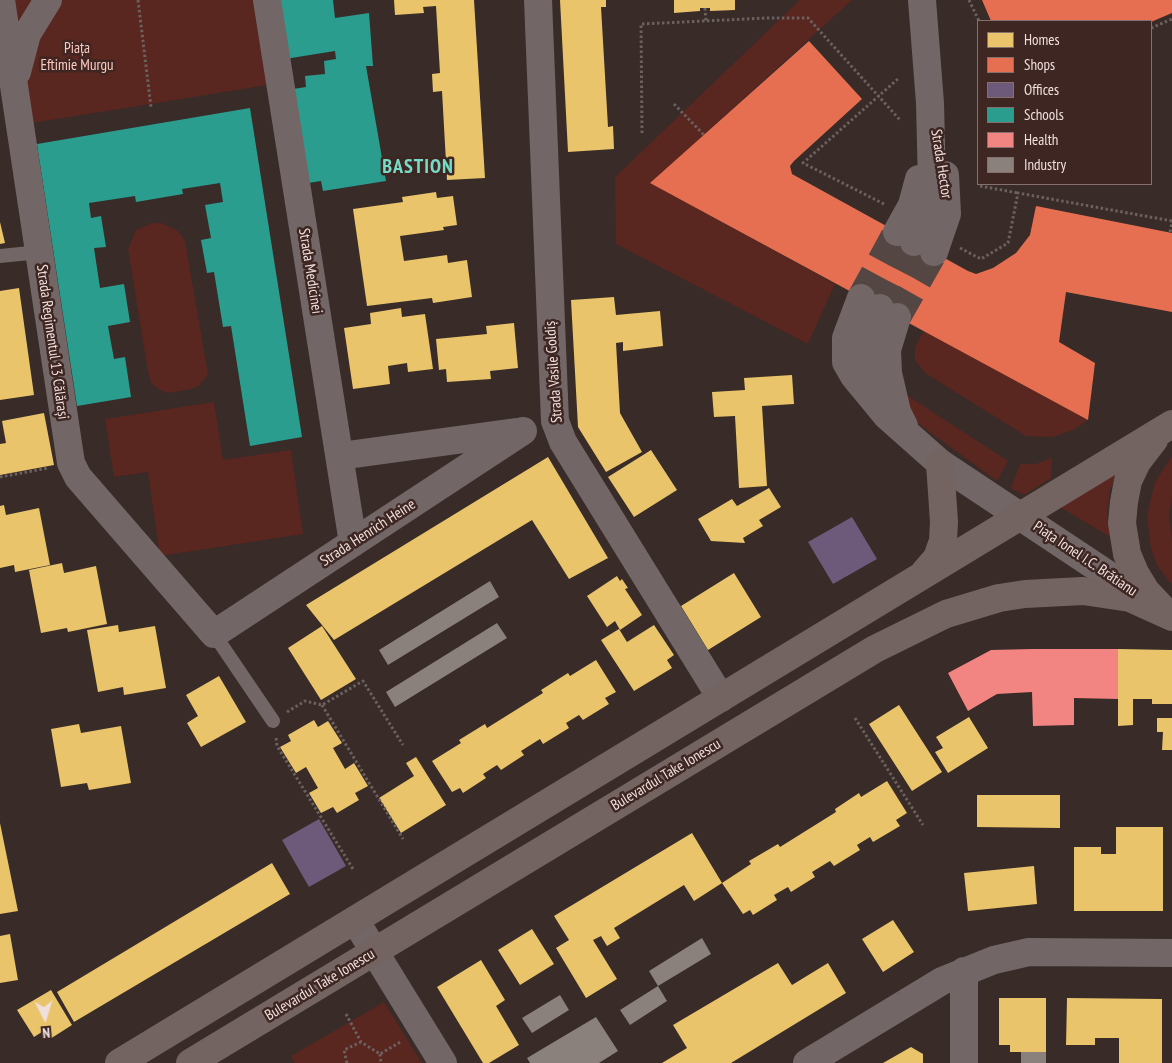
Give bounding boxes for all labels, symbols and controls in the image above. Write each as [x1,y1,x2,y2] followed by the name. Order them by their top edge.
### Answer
[977,20,1152,185] legend
[1024,30,1060,49] text: Homes
[40,40,114,75] park label: Piața Eftimie Murgu
[1024,55,1055,74] text: Shops
[1024,80,1059,99] text: Offices
[1024,105,1064,124] text: Schools
[927,128,955,200] street label: Strada Hector
[1024,130,1058,149] text: Health
[381,155,455,179] district label: BASTION
[1024,155,1066,174] text: Industry
[294,227,326,315] street label: Strada Medicinei
[32,263,72,421] street label: Strada Regimentul 13 Călărași
[541,320,567,424] street label: Strada Vasile Goldiș
[317,496,419,570] street label: Strada Henrich Heine
[1030,518,1140,600] street label: Piața Ionel I.C. Brătianu
[608,735,724,815] street label: Bulevardul Take Ionescu
[262,945,378,1025] street label: Bulevardul Take Ionescu
[20,993,70,1043] north arrow
[42,1024,51,1042] text: N

